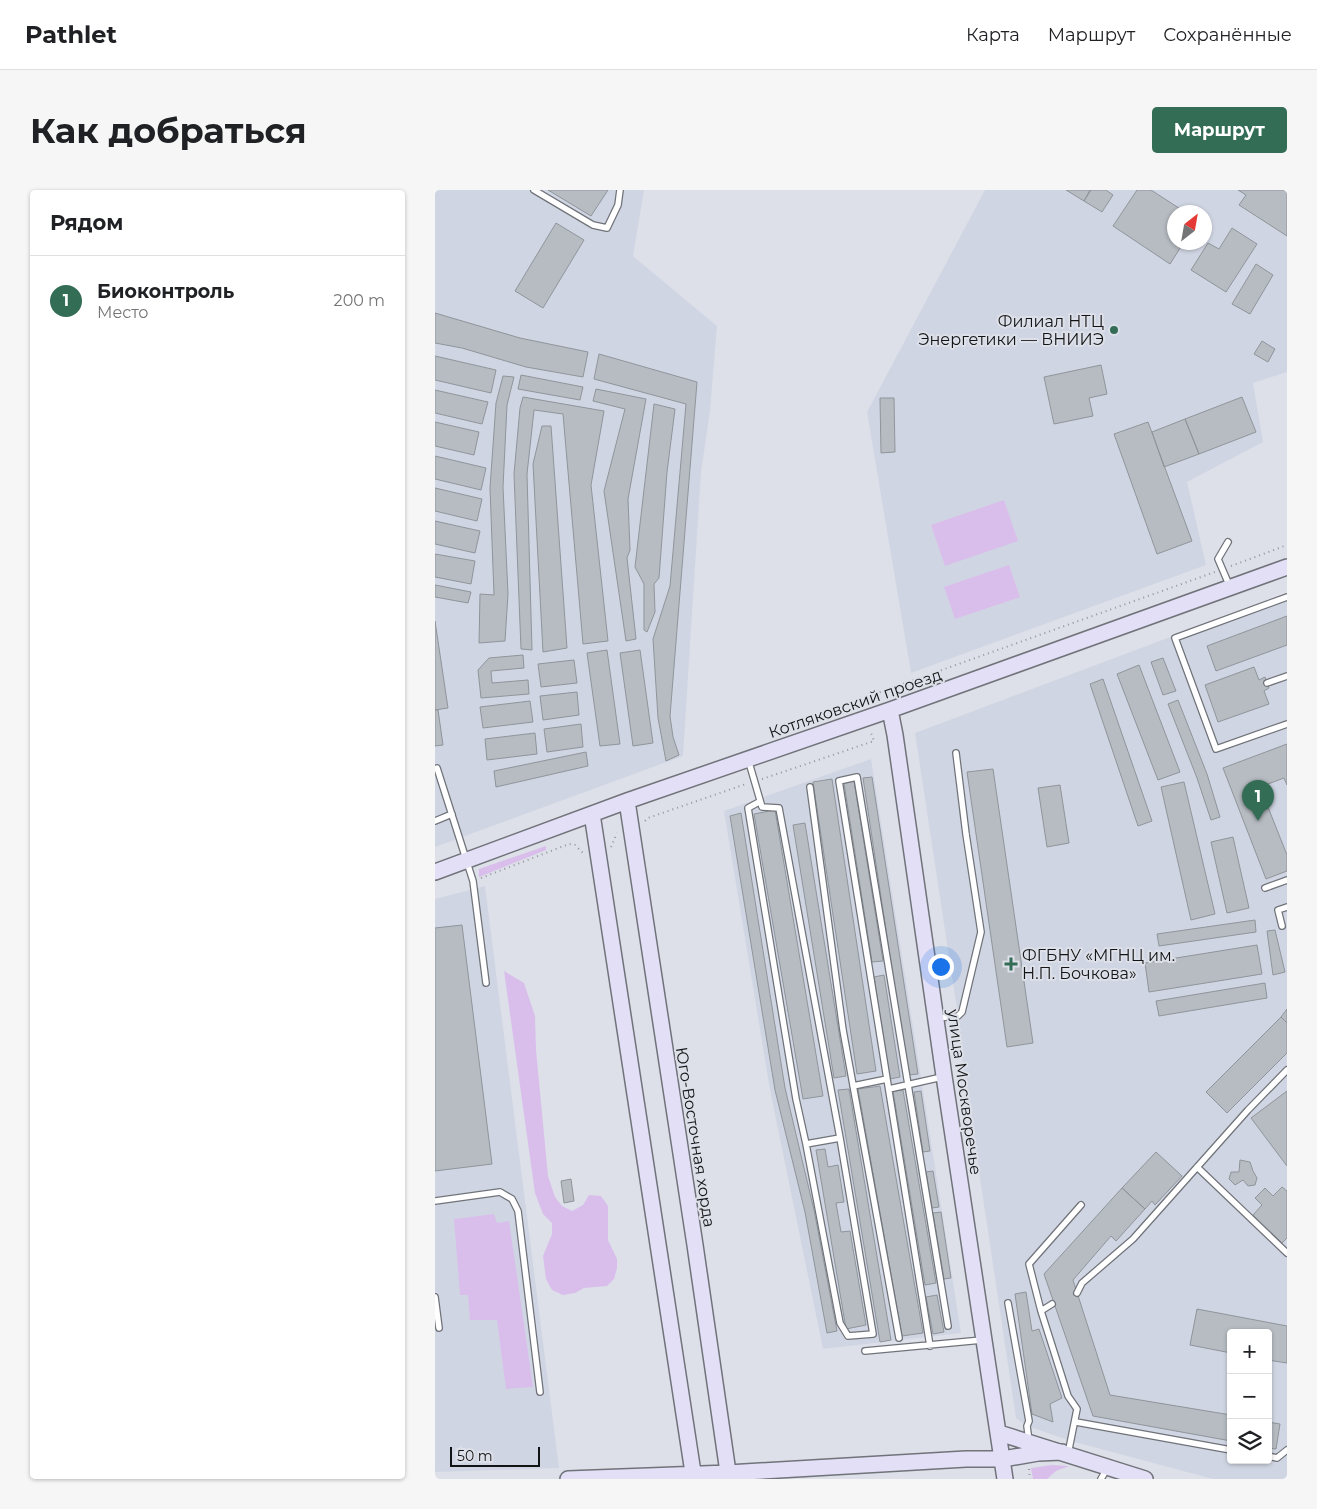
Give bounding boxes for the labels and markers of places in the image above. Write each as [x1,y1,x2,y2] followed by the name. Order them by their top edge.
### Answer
[918,312,1104,349] place label: Филиал НТЦ Энергетики — ВНИИЭ
[1108,324,1120,336] marker: Филиал НТЦ Энергетики — ВНИИЭ
[1242,780,1274,821] pin: 1
[1022,946,1175,983] place label: ФГБНУ «МГНЦ им. Н.П. Бочкова»
[1004,957,1018,971] marker: ФГБНУ «МГНЦ им. Н.П. Бочкова»

